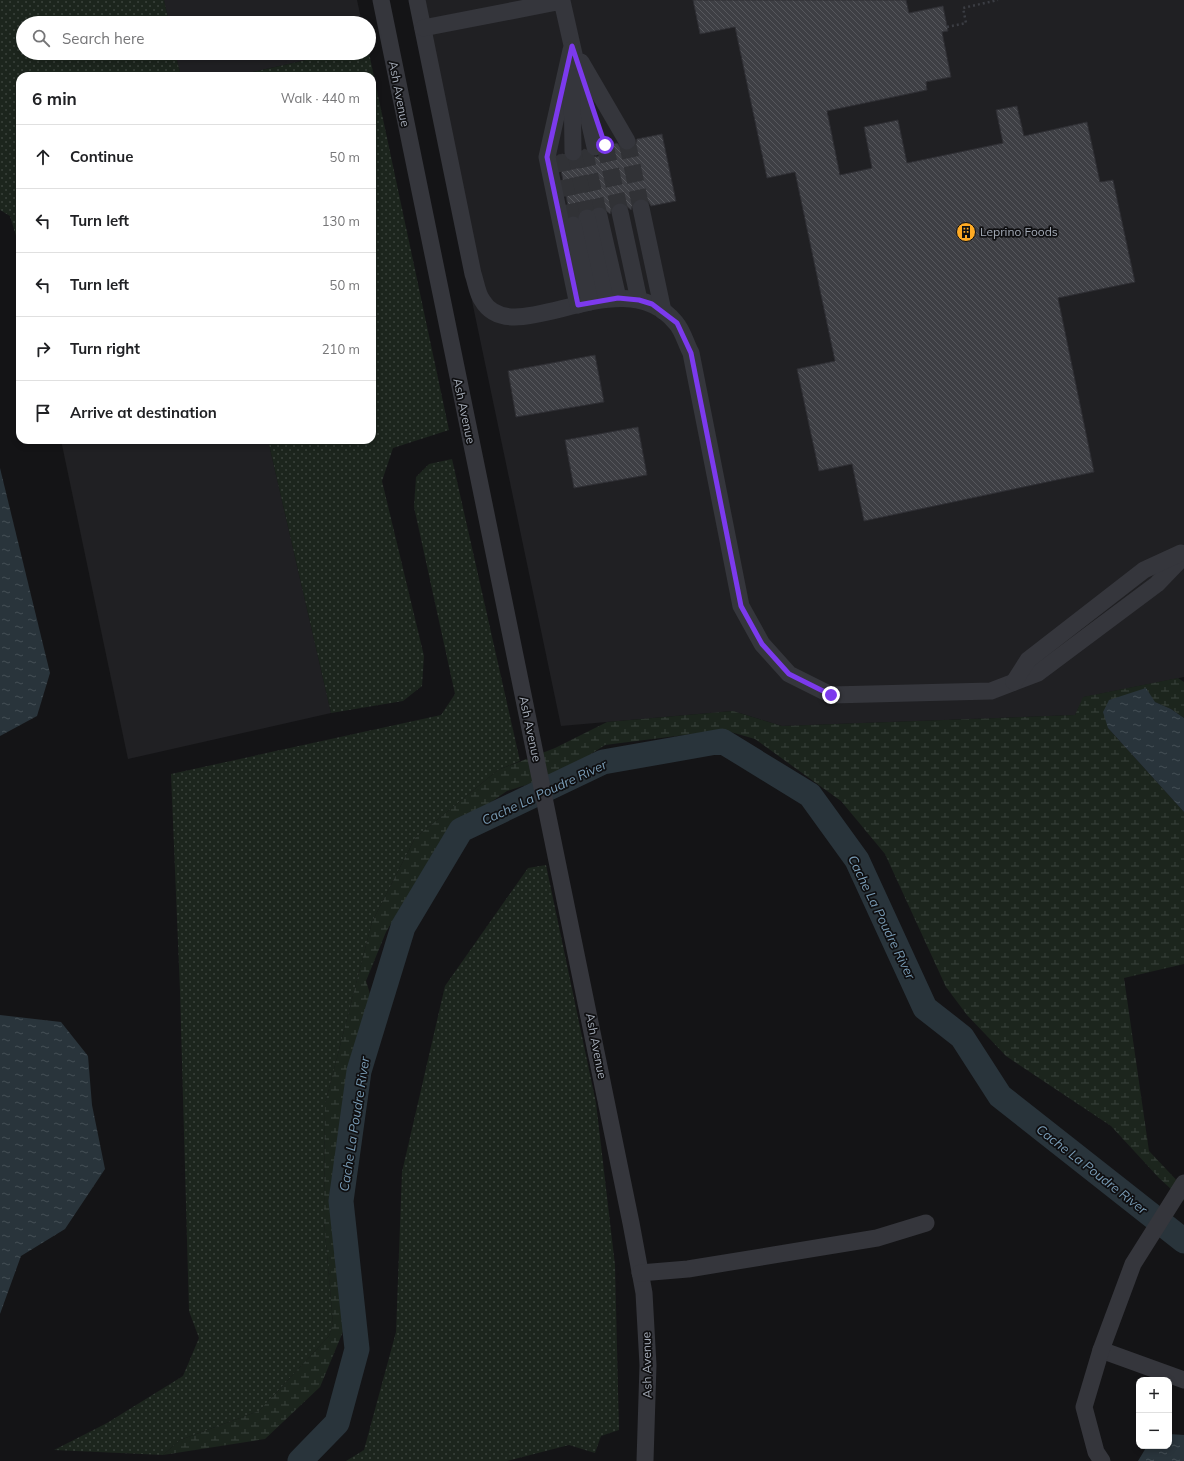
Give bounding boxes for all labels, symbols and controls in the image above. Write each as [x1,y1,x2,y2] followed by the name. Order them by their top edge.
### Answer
[16,16,376,60] search box
[30,27,52,49] icon: search
[62,29,144,48] text: Search here
[386,60,413,128] street label: Ash Avenue
[32,88,77,109] text: 6 min
[281,90,360,106] text: Walk · 440 m
[596,136,614,154] route start
[32,146,54,168] icon: ahead
[70,147,133,166] text: Continue
[330,149,360,165] text: 50 m
[32,210,54,232] icon: left
[70,211,129,230] text: Turn left
[322,213,360,229] text: 130 m
[955,221,977,243] building icon: Leprino Foods
[980,224,1058,239] place label: Leprino Foods
[32,274,54,296] icon: left
[70,275,129,294] text: Turn left
[330,277,360,293] text: 50 m
[32,338,54,360] icon: right
[70,339,140,358] text: Turn right
[322,341,360,357] text: 210 m
[450,377,479,445] street label: Ash Avenue
[32,402,54,424] icon: arrive
[70,403,217,422] text: Arrive at destination
[822,686,840,704] route end
[516,695,545,763] street label: Ash Avenue
[479,755,610,828] water label: Cache La Poudre River
[845,852,920,983] water label: Cache La Poudre River
[583,1012,610,1080] street label: Ash Avenue
[335,1054,373,1192] water label: Cache La Poudre River
[1034,1121,1152,1218] water label: Cache La Poudre River
[638,1332,655,1398] street label: Ash Avenue
[1136,1377,1172,1449] map controls
[1136,1377,1172,1413] button: +
[1136,1413,1172,1449] button: −

